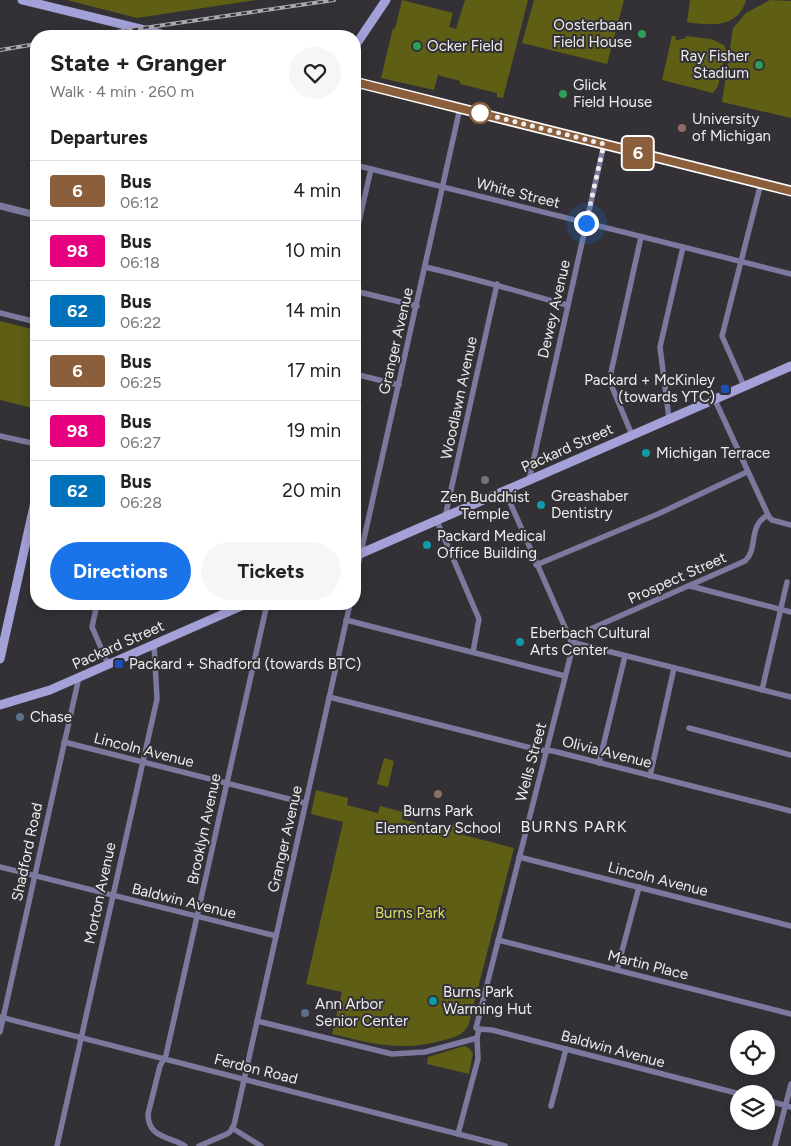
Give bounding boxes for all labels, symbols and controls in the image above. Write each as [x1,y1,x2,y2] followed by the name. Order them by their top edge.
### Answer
[553,16,632,51] place label: Oosterbaan Field House
[636,28,648,40] marker: Oosterbaan Field House
[427,37,503,55] place label: Ocker Field
[411,40,423,52] marker: Ocker Field
[289,47,341,99] button: heart
[680,47,749,82] place label: Ray Fisher Stadium
[50,48,226,77] text: State + Granger
[753,59,765,71] marker: Ray Fisher Stadium
[573,76,652,111] place label: Glick Field House
[50,82,194,101] text: Walk · 4 min · 260 m
[557,88,569,100] marker: Glick Field House
[469,102,491,124] unlabelled marker
[692,110,771,145] place label: University of Michigan
[676,122,688,134] marker: University of Michigan
[50,126,148,149] text: Departures
[622,137,654,169] line badge: 6
[633,142,643,164] text: 6
[120,170,151,193] text: Bus
[474,174,562,212] street label: White Street
[293,179,341,202] text: 4 min
[72,180,83,202] text: 6
[120,193,159,212] text: 06:12
[574,211,599,236] your location
[120,230,151,253] text: Bus
[285,239,341,262] text: 10 min
[67,240,88,262] text: 98
[120,253,160,272] text: 06:18
[534,258,574,360] street label: Dewey Avenue
[375,286,417,396] street label: Granger Avenue
[120,290,151,313] text: Bus
[285,299,341,322] text: 14 min
[67,300,88,322] text: 62
[120,313,161,332] text: 06:22
[437,335,481,461] street label: Woodlawn Avenue
[120,350,151,373] text: Bus
[287,359,341,382] text: 17 min
[72,360,83,382] text: 6
[584,371,715,406] place label: Packard + McKinley (towards YTC)
[120,373,162,392] text: 06:25
[719,383,731,395] marker: Packard + McKinley (towards YTC)
[120,410,151,433] text: Bus
[287,419,341,442] text: 19 min
[67,420,88,442] text: 98
[518,420,616,476] street label: Packard Street
[120,433,161,452] text: 06:27
[656,444,770,462] place label: Michigan Terrace
[640,447,652,459] marker: Michigan Terrace
[120,470,151,493] text: Bus
[479,474,491,486] marker: Zen Buddhist Temple
[282,479,341,502] text: 20 min
[67,480,88,502] text: 62
[551,487,628,522] place label: Greashaber Dentistry
[440,488,530,523] place label: Zen Buddhist Temple
[120,493,162,512] text: 06:28
[535,499,547,511] marker: Greashaber Dentistry
[437,527,546,562] place label: Packard Medical Office Building
[421,539,433,551] marker: Packard Medical Office Building
[50,542,191,600] button: Directions
[201,542,341,600] button: Tickets
[625,548,729,608] street label: Prospect Street
[69,617,167,673] street label: Packard Street
[530,624,650,659] place label: Eberbach Cultural Arts Center
[514,636,526,648] marker: Eberbach Cultural Arts Center
[129,655,361,673] place label: Packard + Shadford (towards BTC)
[113,658,125,670] marker: Packard + Shadford (towards BTC)
[30,708,72,726] place label: Chase
[14,711,26,723] marker: Chase
[512,720,550,804] street label: Wells Street
[92,729,196,771] street label: Lincoln Avenue
[560,732,654,772] street label: Olivia Avenue
[183,772,225,886] street label: Brooklyn Avenue
[264,784,306,894] street label: Granger Avenue
[432,788,444,800] marker: Burns Park Elementary School
[8,801,46,903] street label: Shadford Road
[375,802,501,837] place label: Burns Park Elementary School
[520,817,628,836] district label: BURNS PARK
[80,840,120,946] street label: Morton Avenue
[606,858,710,900] street label: Lincoln Avenue
[130,879,238,923] street label: Baldwin Avenue
[375,904,446,922] park label: Burns Park
[606,946,690,984] street label: Martin Place
[443,983,532,1018] place label: Burns Park Warming Hut
[315,995,408,1030] place label: Ann Arbor Senior Center
[427,995,439,1007] marker: Burns Park Warming Hut
[299,1007,311,1019] marker: Ann Arbor Senior Center
[559,1026,667,1072] street label: Baldwin Avenue
[730,1030,775,1130] map controls
[730,1030,775,1075] button: locate
[212,1050,300,1088] street label: Ferdon Road
[730,1085,775,1130] button: layers

